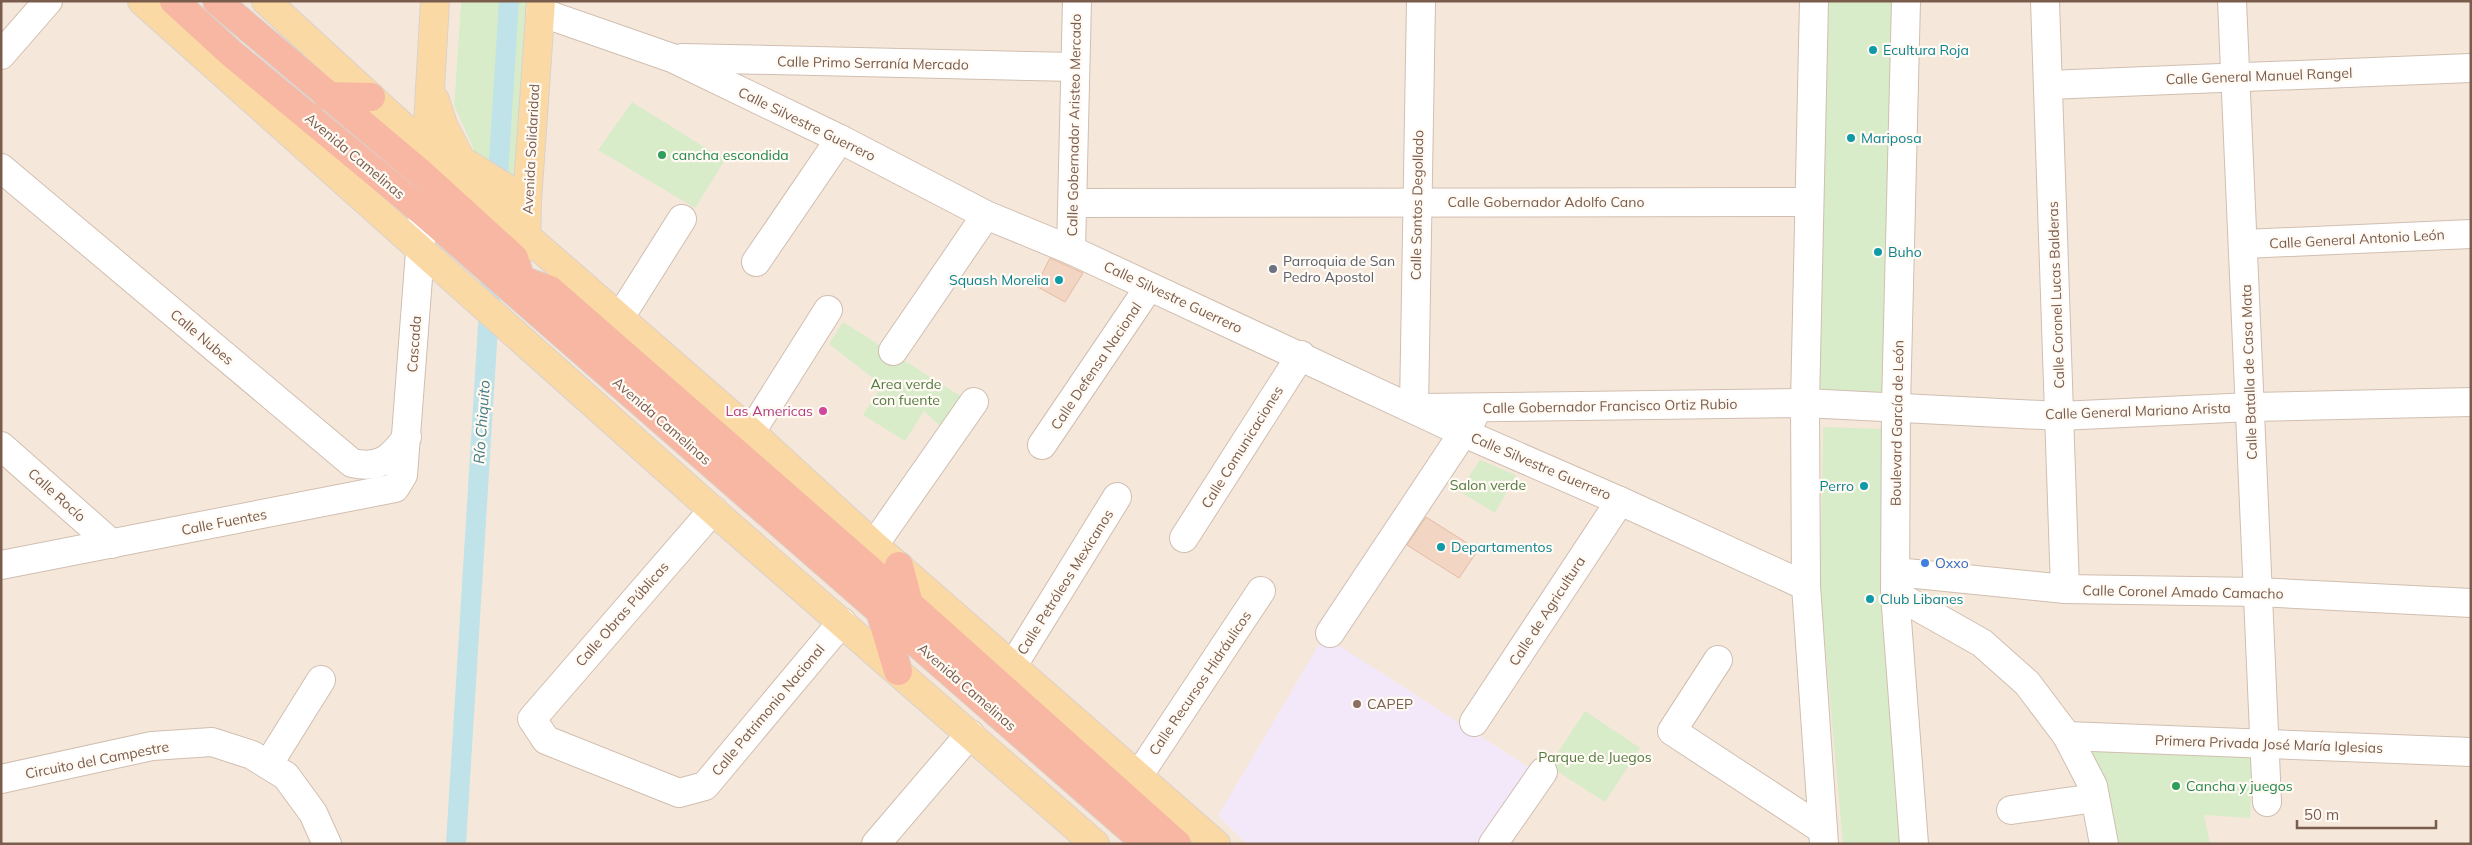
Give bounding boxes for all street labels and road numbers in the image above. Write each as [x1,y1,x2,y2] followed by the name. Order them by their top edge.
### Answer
[1063,14,1085,236] street label: Calle Gobernador Aristeo Mercado
[777,52,969,74] street label: Calle Primo Serranía Mercado
[2165,64,2353,88] street label: Calle General Manuel Rangel
[519,83,543,215] street label: Avenida Solidaridad
[735,83,879,165] street label: Calle Silvestre Guerrero
[301,109,409,203] street label: Avenida Camelinas
[1407,130,1427,280] street label: Calle Santos Degollado
[1448,193,1644,211] street label: Calle Gobernador Adolfo Cano
[2044,201,2068,389] street label: Calle Coronel Lucas Balderas
[2269,225,2445,253] street label: Calle General Antonio León
[1101,257,1245,337] street label: Calle Silvestre Guerrero
[2237,284,2261,460] street label: Calle Batalla de Casa Mata
[1047,299,1145,433] street label: Calle Defensa Nacional
[167,305,237,369] street label: Calle Nubes
[403,315,425,373] street label: Cascada
[1887,340,1907,506] street label: Boulevard García de León
[609,373,715,469] street label: Avenida Camelinas
[1197,382,1287,512] street label: Calle Comunicaciones
[1483,395,1737,417] street label: Calle Gobernador Francisco Ortiz Rubio
[2045,399,2231,423] street label: Calle General Mariano Arista
[1468,428,1614,504] street label: Calle Silvestre Guerrero
[24,464,90,526] street label: Calle Rocío
[180,505,268,539] street label: Calle Fuentes
[1013,506,1117,658] street label: Calle Petróleos Mexicanos
[1505,553,1589,669] street label: Calle de Agricultura
[571,558,673,670] street label: Calle Obras Públicas
[2082,581,2284,603] street label: Calle Coronel Amado Camacho
[1145,607,1255,759] street label: Calle Recursos Hidráulicos
[914,639,1020,735] street label: Avenida Camelinas
[708,640,828,780] street label: Calle Patrimonio Nacional
[2155,731,2383,757] street label: Primera Privada José María Iglesias
[24,737,170,783] street label: Circuito del Campestre

